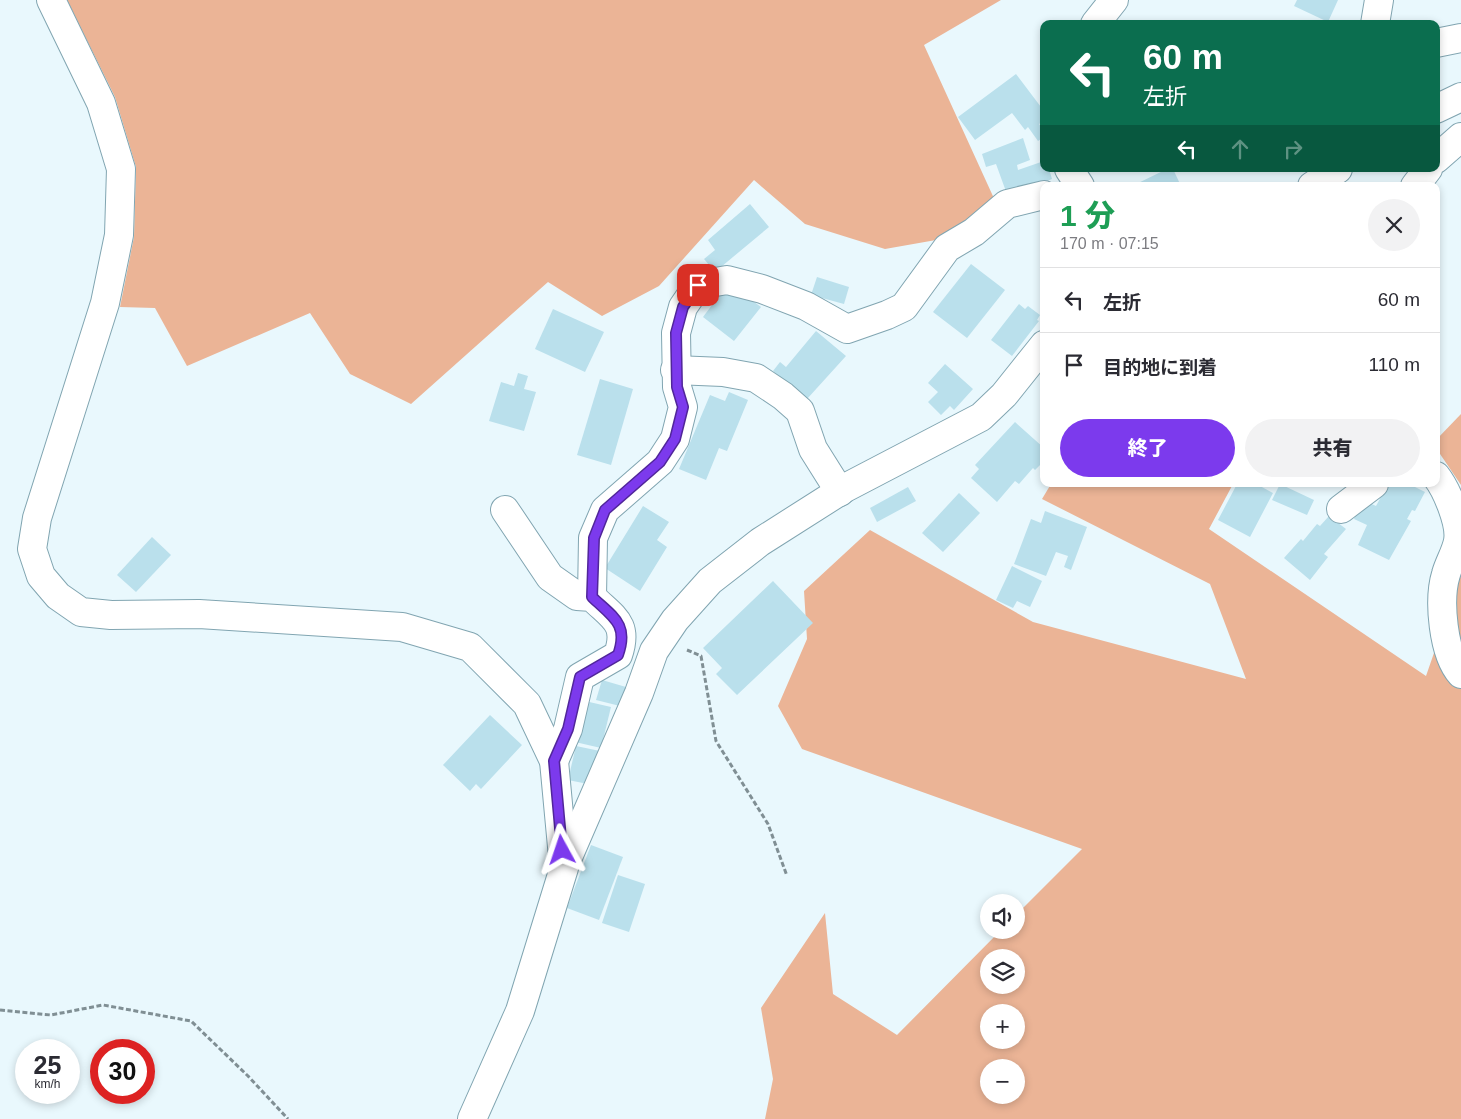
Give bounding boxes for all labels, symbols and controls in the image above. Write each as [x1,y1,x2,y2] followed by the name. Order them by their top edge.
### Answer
[1143,37,1223,76] text: 60 m
[1060,40,1125,105] icon: left
[1143,84,1187,109] text: 左折
[1173,135,1201,163] icon: left
[1226,135,1254,163] icon: ahead
[1279,135,1307,163] icon: right
[1060,199,1115,232] text: 1 分
[1368,199,1420,251] button: close
[1060,235,1159,252] text: 170 m · 07:15
[677,264,719,306] pin
[684,271,712,299] icon: arrive
[1060,286,1088,314] icon: left
[1378,289,1420,310] text: 60 m
[1103,292,1141,313] text: 左折
[1060,351,1088,379] icon: arrive
[1369,354,1420,375] text: 110 m
[1103,357,1217,378] text: 目的地に到着
[1060,419,1235,477] button: 終了
[1245,419,1420,477] button: 共有
[535,823,587,875] position arrow
[980,894,1025,1104] map controls
[980,894,1025,939] button: sound
[980,949,1025,994] button: layers
[980,1004,1025,1049] button: +
[90,1039,155,1104] speed limit sign: 30
[34,1051,61,1079] text: 25
[980,1059,1025,1104] button: −
[34,1077,61,1091] text: km/h

